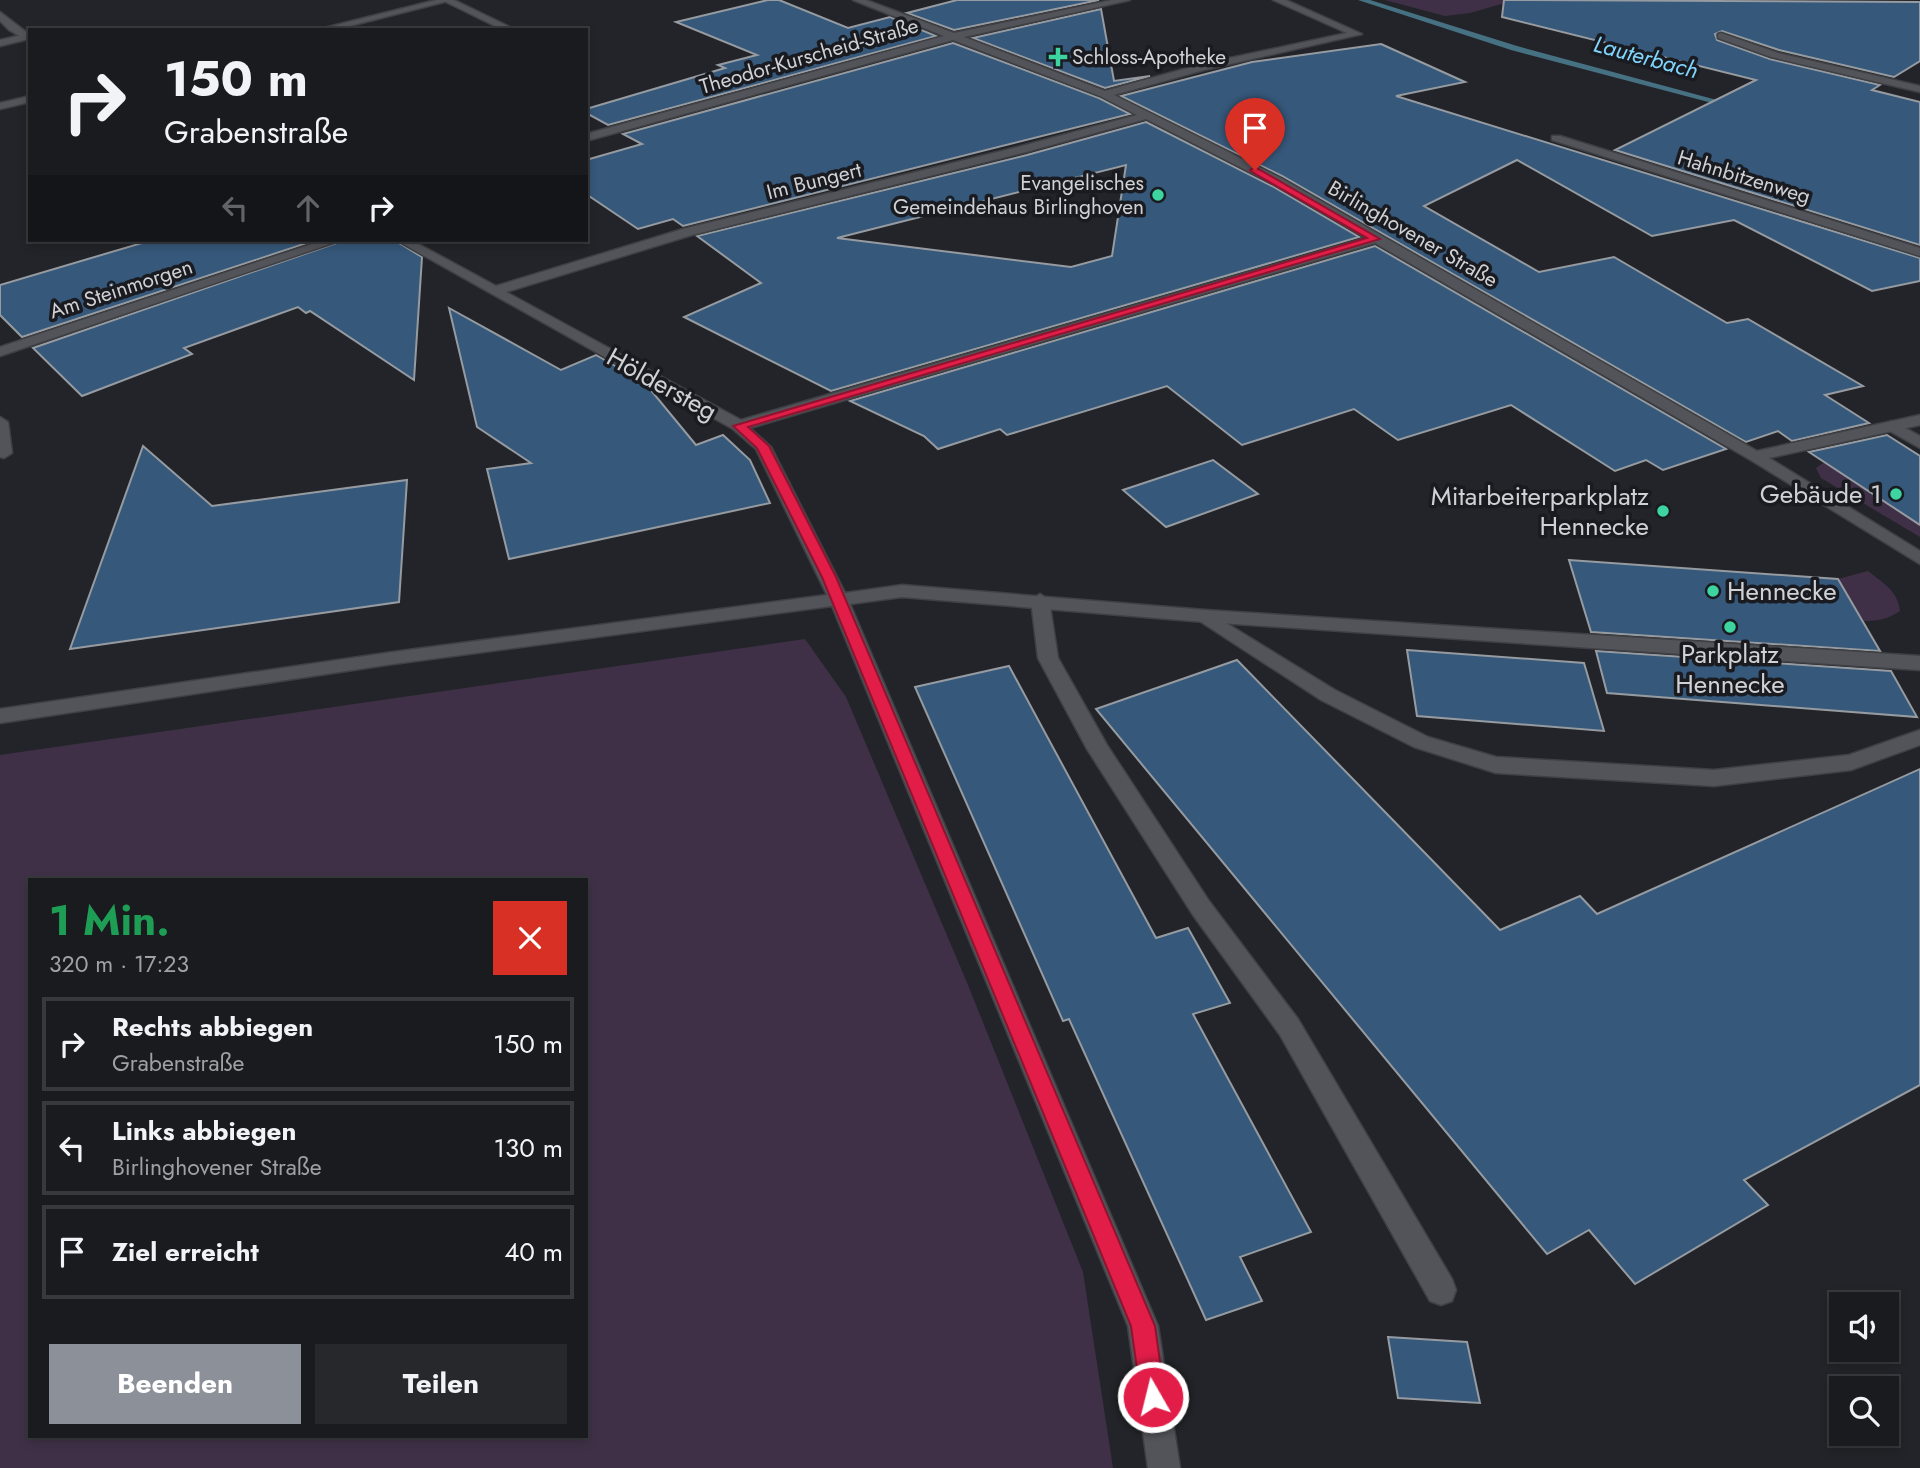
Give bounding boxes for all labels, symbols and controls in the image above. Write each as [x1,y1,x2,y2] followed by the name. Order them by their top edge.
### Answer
[696,10,922,102] street label: Theodor-Kurscheid-Straße
[1590,27,1702,87] water label: Lauterbach
[1072,42,1226,72] place label: Schloss-Apotheke
[164,44,308,114] text: 150 m
[1050,49,1066,65] marker: Schloss-Apotheke
[49,56,140,147] icon: right
[1225,98,1285,170] pin
[164,109,348,155] text: Grabenstraße
[1236,109,1274,147] icon: arrive
[1674,143,1814,211] street label: Hahnbitzenweg
[763,155,865,207] street label: Im Bungert
[893,168,1144,222] place label: Evangelisches Gemeindehaus Birlinghoven
[1323,173,1504,295] street label: Birlinghovener Straße
[1150,187,1166,203] marker: Evangelisches Gemeindehaus Birlinghoven
[216,189,254,227] icon: left
[289,189,327,227] icon: ahead
[362,189,400,227] icon: right
[46,252,196,326] street label: Am Steinmorgen
[600,338,724,430] street label: Höldersteg
[1760,475,1882,513] place label: Gebäude 1
[1431,477,1649,545] place label: Mitarbeiterparkplatz Hennecke
[1888,486,1904,502] marker: Gebäude 1
[1655,503,1671,519] marker: Mitarbeiterparkplatz Hennecke
[1727,572,1837,610] place label: Hennecke
[1705,583,1721,599] marker: Hennecke
[1722,619,1738,635] marker: Parkplatz Hennecke
[1675,635,1785,703] place label: Parkplatz Hennecke
[49,890,170,951] text: 1 Min.
[493,901,567,975] button: close
[49,947,189,981] text: 320 m · 17:23
[112,1008,313,1046] text: Rechts abbiegen
[53,1025,91,1063] icon: right
[493,1025,563,1063] text: 150 m
[112,1046,244,1080] text: Grabenstraße
[112,1112,296,1150] text: Links abbiegen
[53,1129,91,1167] icon: left
[493,1129,563,1167] text: 130 m
[112,1150,322,1184] text: Birlinghovener Straße
[53,1233,91,1271] icon: arrive
[112,1233,259,1271] text: Ziel erreicht
[504,1233,563,1271] text: 40 m
[1829,1292,1899,1446] map controls
[1829,1292,1899,1362] button: sound
[49,1344,301,1424] button: Beenden
[315,1344,567,1424] button: Teilen
[1116,1360,1190,1434] position arrow
[1829,1376,1899,1446] button: search

